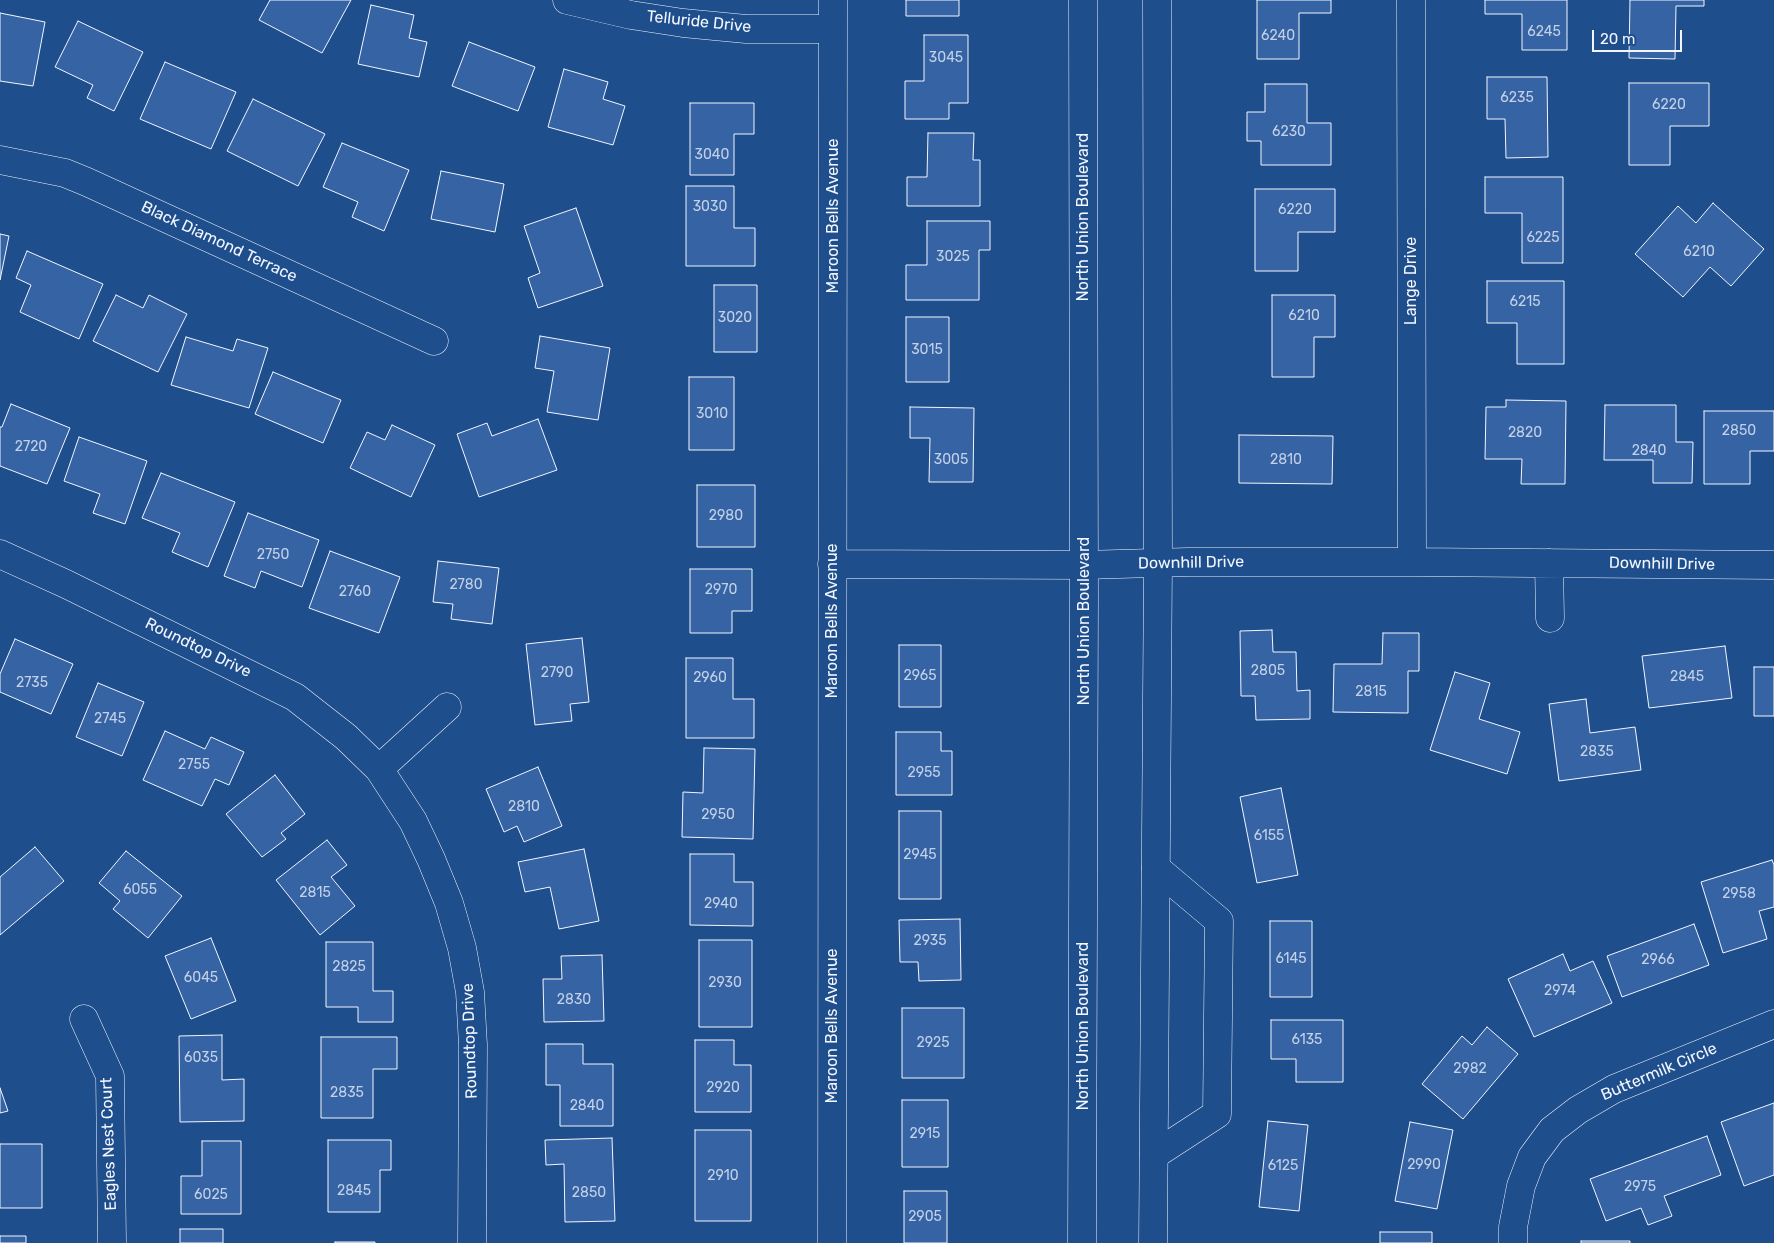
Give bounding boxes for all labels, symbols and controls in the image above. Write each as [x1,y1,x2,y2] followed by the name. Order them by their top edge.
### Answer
[646,7,752,37] street label: Telluride Drive
[1594,20,1684,52] scale bar
[1527,24,1561,40] house number: 6245
[1261,28,1295,44] house number: 6240
[1600,30,1635,48] text: 20 m
[929,50,963,66] house number: 3045
[1500,90,1534,106] house number: 6235
[1652,97,1686,113] house number: 6220
[1272,124,1306,140] house number: 6230
[1073,133,1093,301] street label: North Union Boulevard
[823,139,843,293] street label: Maroon Bells Avenue
[695,147,729,163] house number: 3040
[138,197,300,287] street label: Black Diamond Terrace
[693,199,727,215] house number: 3030
[1278,202,1312,218] house number: 6220
[1526,230,1560,246] house number: 6225
[1401,237,1421,325] street label: Lange Drive
[1683,244,1715,260] house number: 6210
[936,249,970,265] house number: 3025
[1510,294,1540,310] house number: 6215
[1288,308,1320,324] house number: 6210
[718,310,752,326] house number: 3020
[911,342,943,358] house number: 3015
[696,406,728,422] house number: 3010
[1722,423,1756,439] house number: 2850
[1508,425,1542,441] house number: 2820
[15,439,47,455] house number: 2720
[1632,443,1666,459] house number: 2840
[934,452,968,468] house number: 3005
[1270,452,1302,468] house number: 2810
[709,508,743,524] house number: 2980
[1074,537,1094,705] street label: North Union Boulevard
[822,544,842,698] street label: Maroon Bells Avenue
[257,547,289,563] house number: 2750
[1138,552,1244,574] street label: Downhill Drive
[1609,553,1715,575] street label: Downhill Drive
[449,577,483,593] house number: 2780
[705,582,737,598] house number: 2970
[339,584,371,600] house number: 2760
[142,614,254,682] street label: Roundtop Drive
[1251,663,1285,679] house number: 2805
[541,665,573,681] house number: 2790
[903,668,937,684] house number: 2965
[1670,669,1704,685] house number: 2845
[693,670,727,686] house number: 2960
[16,675,48,691] house number: 2735
[1355,684,1387,700] house number: 2815
[94,711,126,727] house number: 2745
[1580,744,1614,760] house number: 2835
[178,757,210,773] house number: 2755
[907,765,941,781] house number: 2955
[508,799,540,815] house number: 2810
[701,807,735,823] house number: 2950
[1254,828,1284,844] house number: 6155
[903,847,937,863] house number: 2945
[123,882,157,898] house number: 6055
[299,885,331,901] house number: 2815
[1722,886,1756,902] house number: 2958
[704,896,738,912] house number: 2940
[913,933,947,949] house number: 2935
[1073,942,1093,1110] street label: North Union Boulevard
[822,949,842,1103] street label: Maroon Bells Avenue
[1275,951,1307,967] house number: 6145
[1641,952,1675,968] house number: 2966
[332,959,366,975] house number: 2825
[184,970,218,986] house number: 6045
[708,975,742,991] house number: 2930
[458,983,482,1099] street label: Roundtop Drive
[1544,983,1576,999] house number: 2974
[557,992,591,1008] house number: 2830
[1292,1032,1322,1048] house number: 6135
[916,1035,950,1051] house number: 2925
[1598,1039,1720,1105] street label: Buttermilk Circle
[184,1050,218,1066] house number: 6035
[1453,1061,1487,1077] house number: 2982
[97,1077,121,1211] street label: Eagles Nest Court
[706,1080,740,1096] house number: 2920
[330,1085,364,1101] house number: 2835
[570,1098,604,1114] house number: 2840
[910,1126,940,1142] house number: 2915
[1407,1157,1441,1173] house number: 2990
[1268,1158,1298,1174] house number: 6125
[707,1168,739,1184] house number: 2910
[1624,1179,1656,1195] house number: 2975
[337,1183,371,1199] house number: 2845
[572,1185,606,1201] house number: 2850
[194,1187,228,1203] house number: 6025
[908,1209,942,1225] house number: 2905

